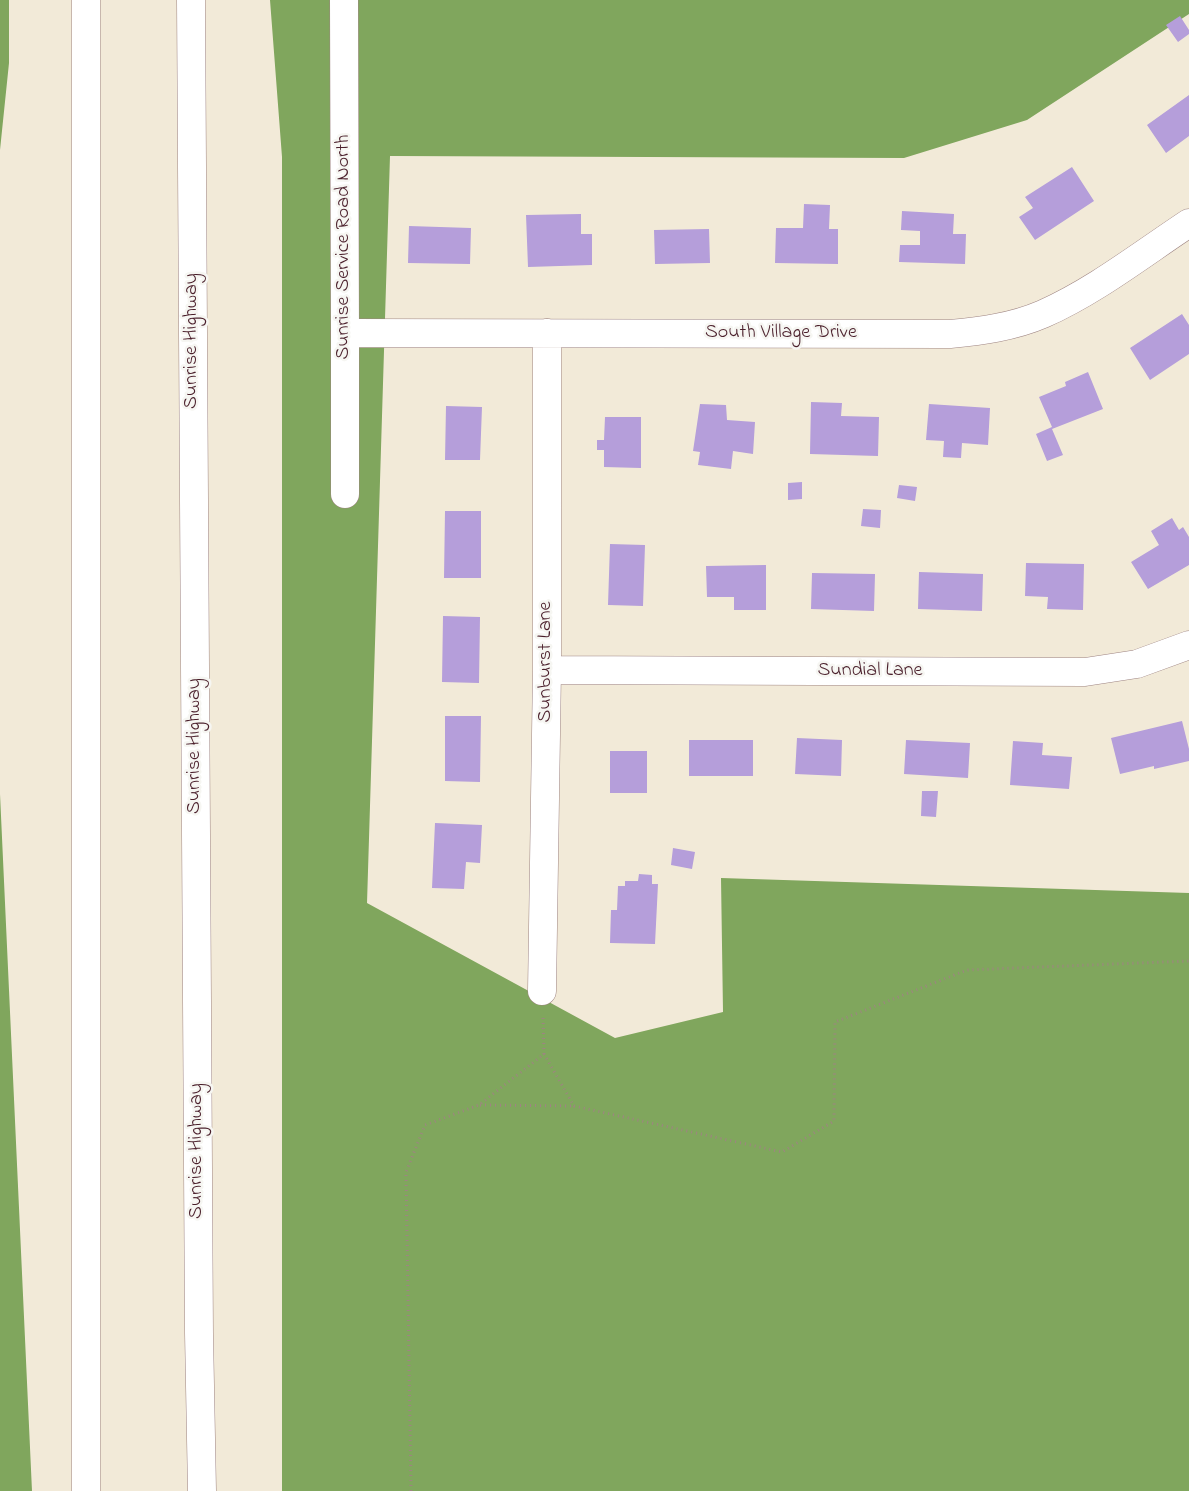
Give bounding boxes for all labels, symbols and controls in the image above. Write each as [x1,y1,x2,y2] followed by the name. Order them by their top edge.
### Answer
[333,135,357,359] street label: Sunrise Service Road North
[181,273,205,409] street label: Sunrise Highway
[705,322,857,346] street label: South Village Drive
[535,601,559,723] street label: Sunburst Lane
[817,660,923,684] street label: Sundial Lane
[184,678,208,814] street label: Sunrise Highway
[186,1083,210,1219] street label: Sunrise Highway

